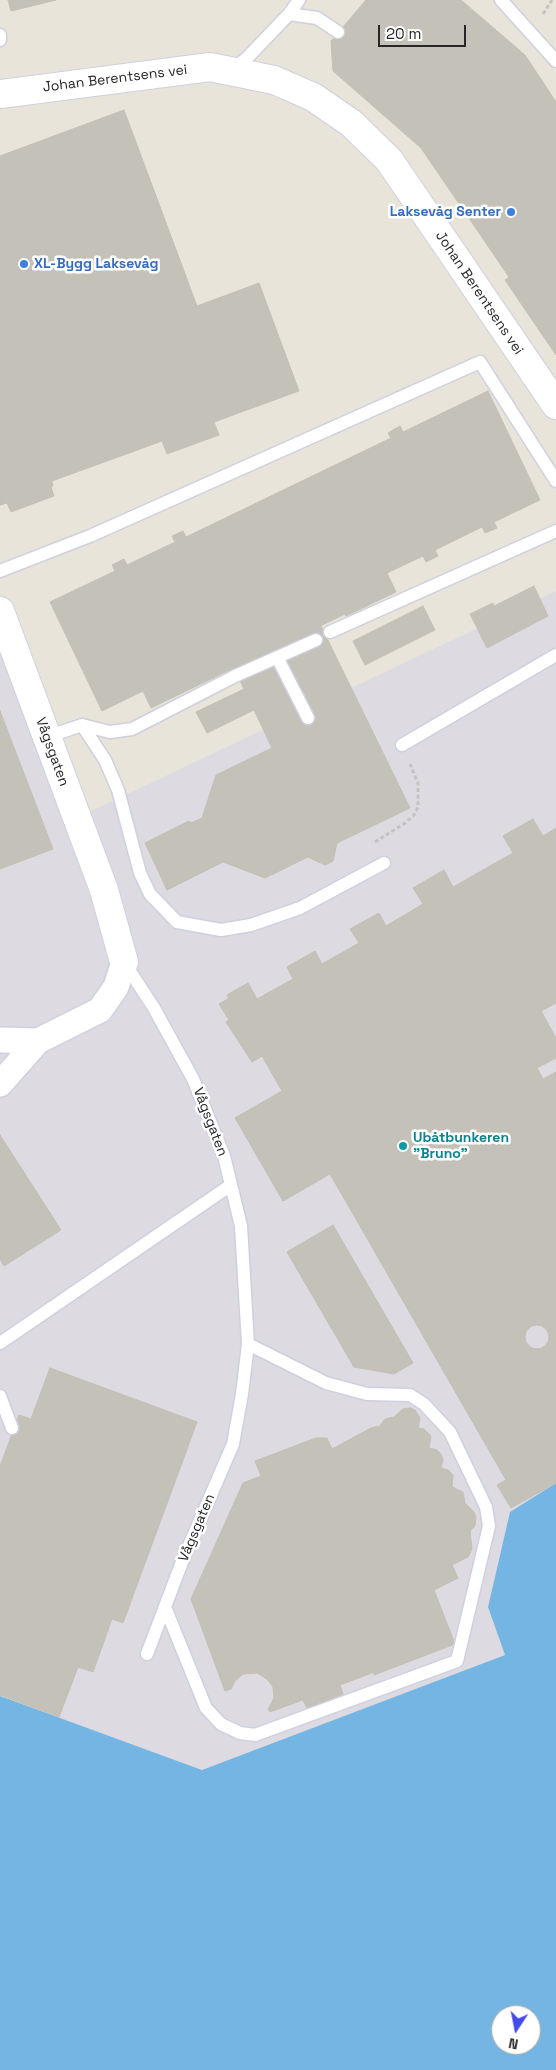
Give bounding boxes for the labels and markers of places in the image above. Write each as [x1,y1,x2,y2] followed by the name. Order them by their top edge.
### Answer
[390,204,501,220] place label: Laksevåg Senter
[505,206,517,218] marker: Laksevåg Senter
[34,256,158,272] place label: XL-Bygg Laksevåg
[18,258,30,270] marker: XL-Bygg Laksevåg
[413,1130,509,1162] place label: Ubåtbunkeren "Bruno"
[397,1140,409,1152] marker: Ubåtbunkeren "Bruno"

